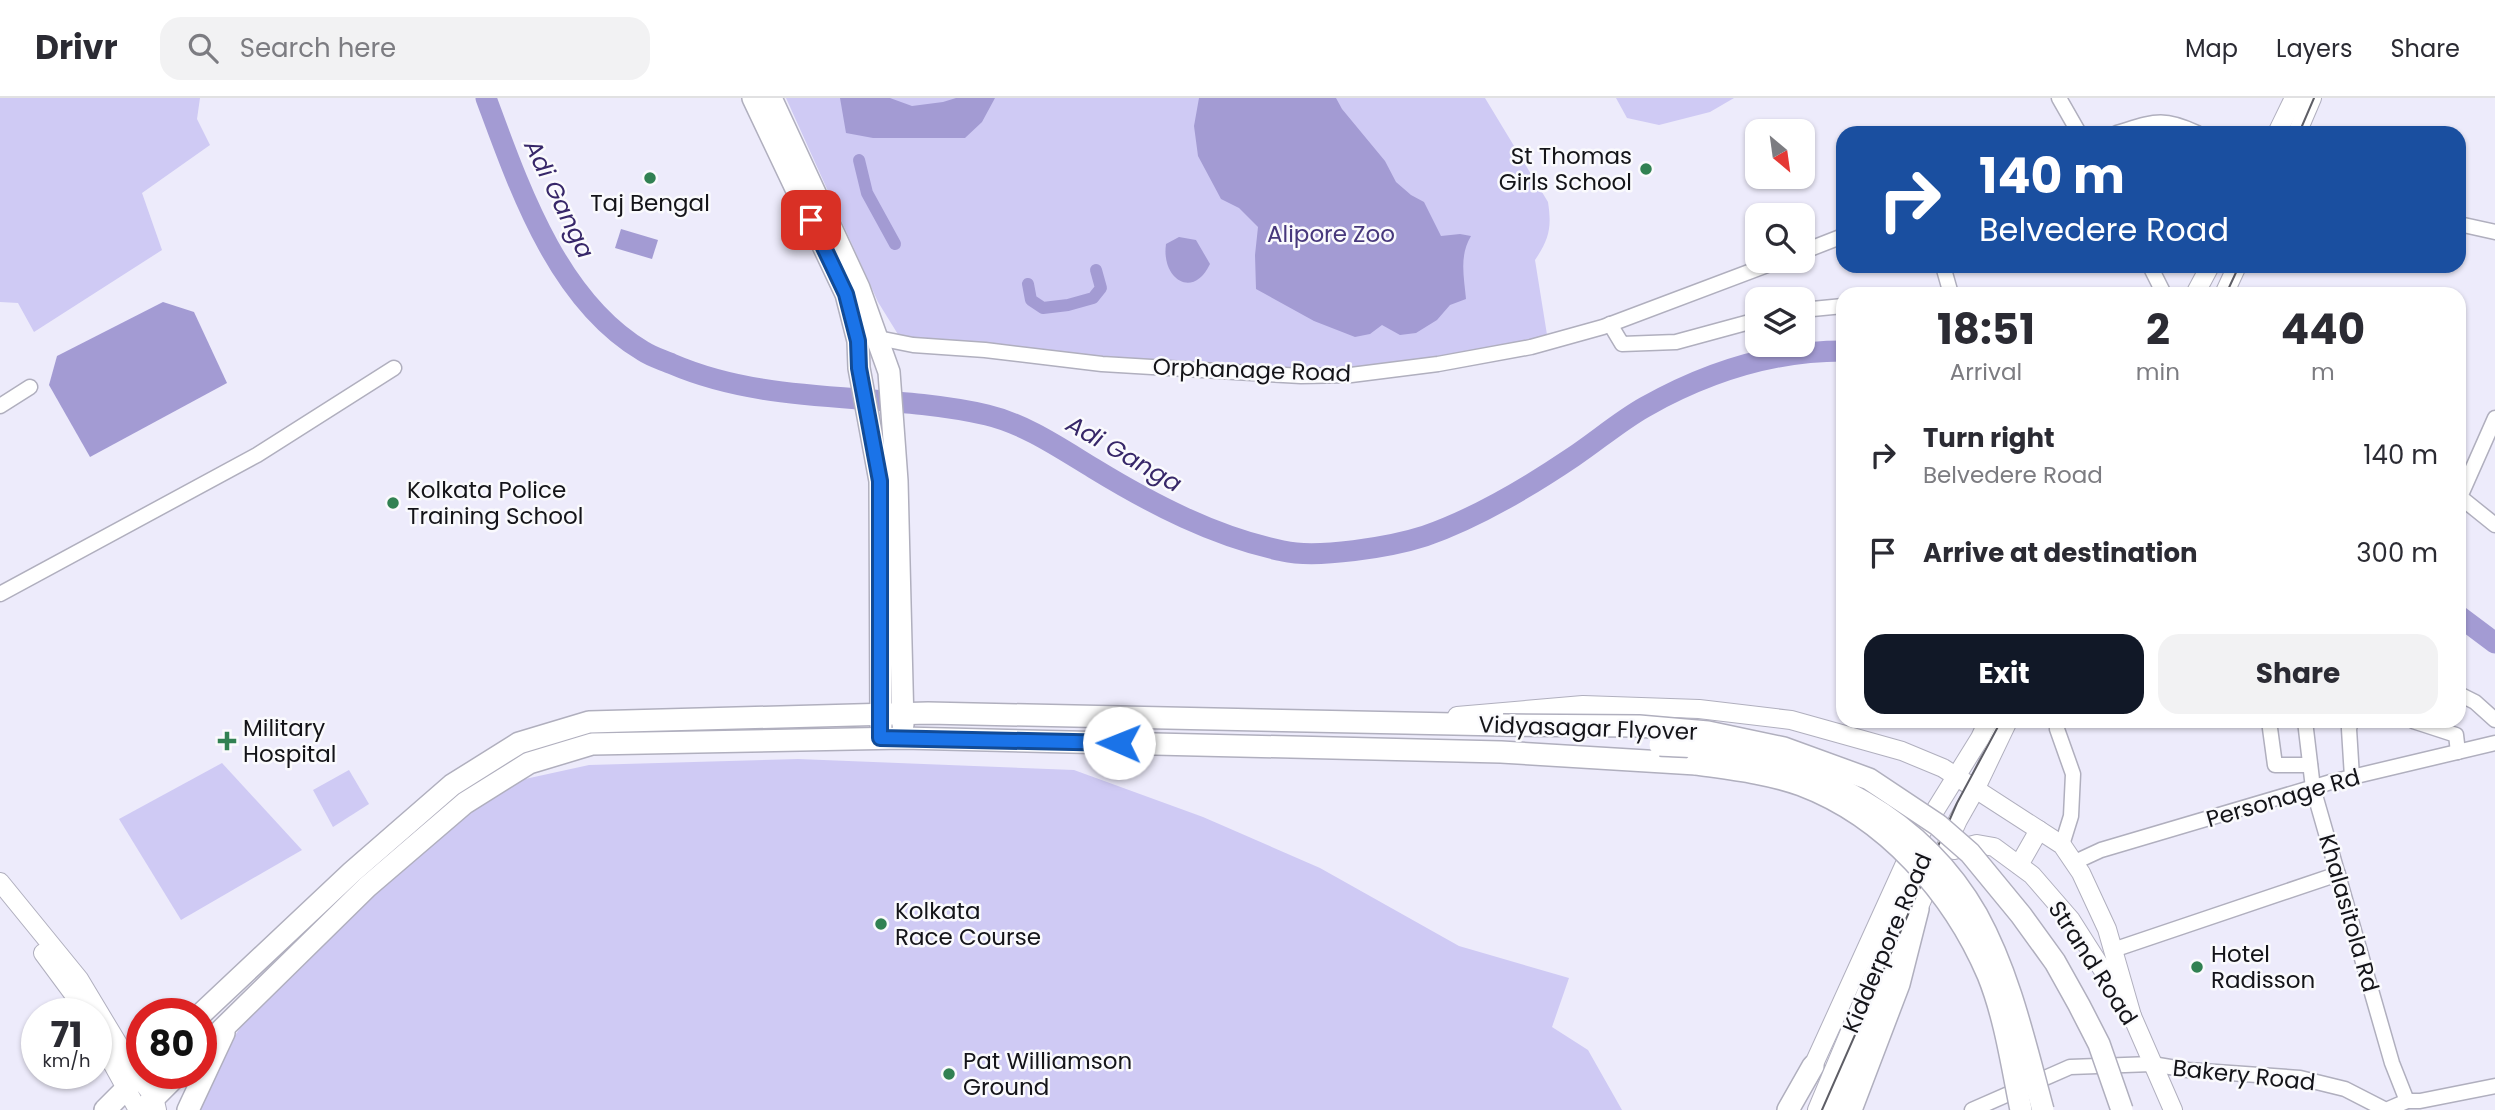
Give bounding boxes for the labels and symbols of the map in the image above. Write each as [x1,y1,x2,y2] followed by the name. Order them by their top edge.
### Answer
[1745,119,1815,189] north arrow
[516,133,602,264] water label: Adi Ganga
[1499,140,1632,198] place label: St Thomas Girls School
[1638,161,1654,177] marker: St Thomas Girls School
[642,170,658,186] marker: Taj Bengal
[590,187,710,219] place label: Taj Bengal
[781,190,841,250] pin
[1267,218,1395,250] park label: Alipore Zoo
[1152,351,1352,389] street label: Orphanage Road
[1060,407,1188,500] water label: Adi Ganga
[407,474,583,532] place label: Kolkata Police Training School
[385,495,401,511] marker: Kolkata Police Training School
[1082,706,1156,780] position arrow
[1478,708,1698,748] street label: Vidyasagar Flyover
[243,712,336,770] place label: Military Hospital
[217,731,237,751] marker: Military Hospital
[2202,761,2364,835] street label: Personage Rd
[2311,830,2387,996] street label: Khalasitola Rd
[1835,848,1939,1038] street label: Kidderpore Road
[895,895,1041,953] place label: Kolkata Race Course
[2041,895,2145,1031] street label: Strand Road
[873,916,889,932] marker: Kolkata Race Course
[2211,938,2315,996] place label: Hotel Radisson
[2189,959,2205,975] marker: Hotel Radisson
[126,998,217,1089] speed limit sign: 80
[963,1045,1132,1103] place label: Pat Williamson Ground
[2171,1052,2317,1098] street label: Bakery Road
[941,1066,957,1082] marker: Pat Williamson Ground

